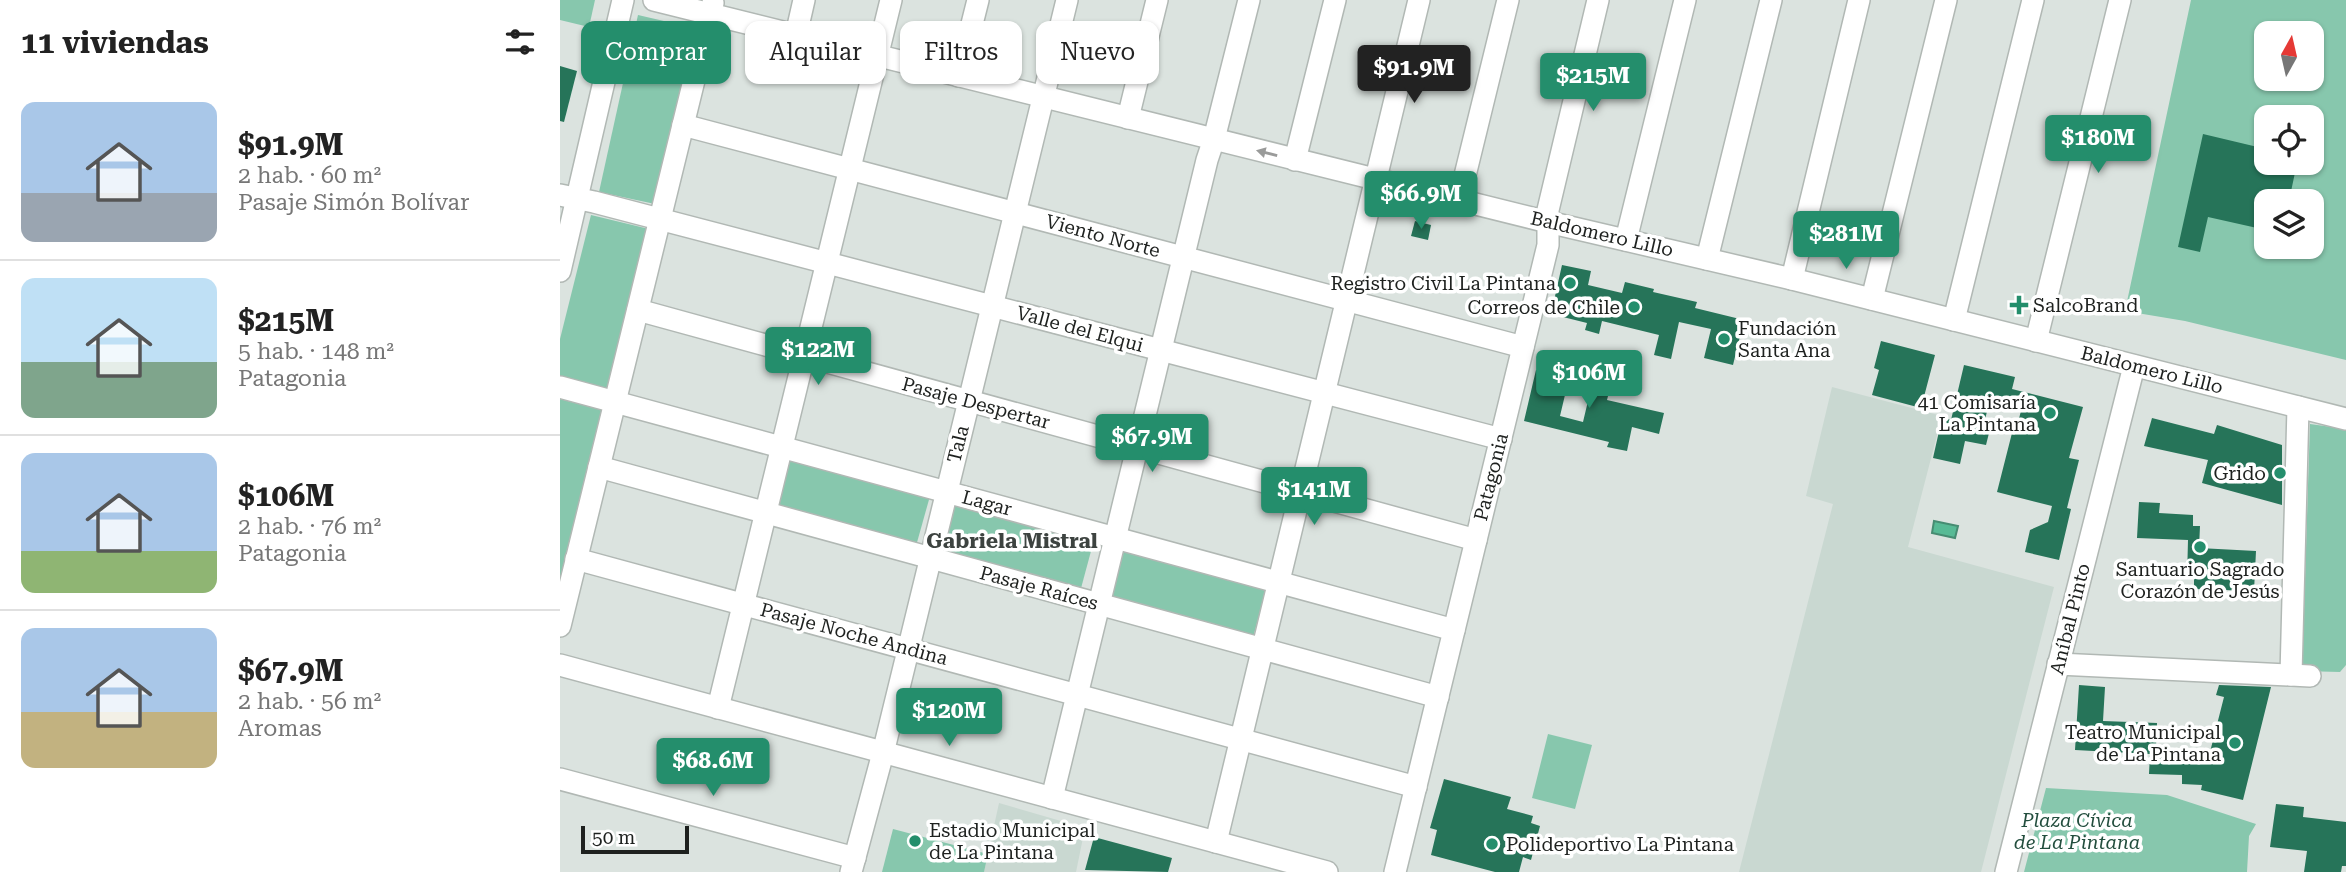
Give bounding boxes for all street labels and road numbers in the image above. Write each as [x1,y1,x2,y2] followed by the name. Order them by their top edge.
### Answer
[1528,206,1676,262] street label: Baldomero Lillo
[1043,210,1163,262] street label: Viento Norte
[1014,301,1146,357] street label: Valle del Elqui
[2079,341,2225,399] street label: Baldomero Lillo
[899,372,1053,434] street label: Pasaje Despertar
[942,422,974,465] street label: Tala
[1469,430,1513,523] street label: Patagonia
[959,485,1015,521] street label: Lagar
[977,561,1101,615] street label: Pasaje Raíces
[2045,561,2095,677] street label: Aníbal Pinto
[758,598,951,670] street label: Pasaje Noche Andina

